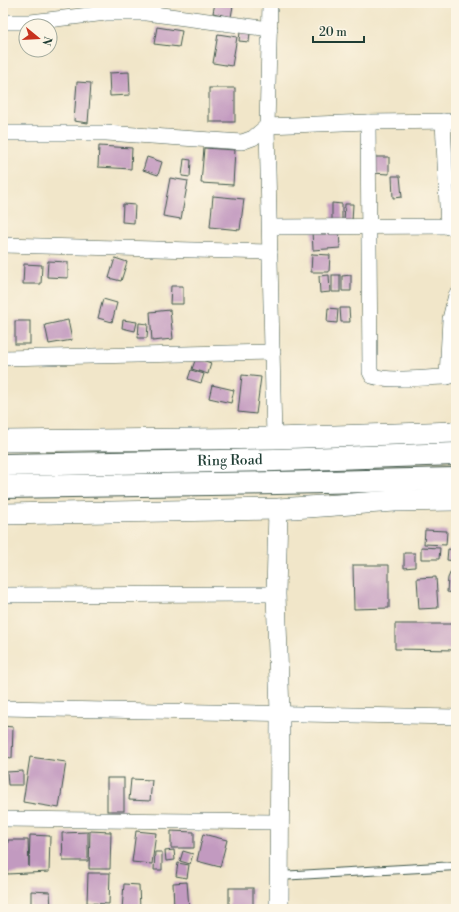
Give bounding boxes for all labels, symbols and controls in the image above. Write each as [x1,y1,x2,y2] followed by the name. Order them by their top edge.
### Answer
[18,18,58,58] north arrow
[313,18,364,44] scale bar
[319,25,347,40] text: 20 m
[38,34,55,47] text: N
[197,451,263,470] street label: Ring Road

